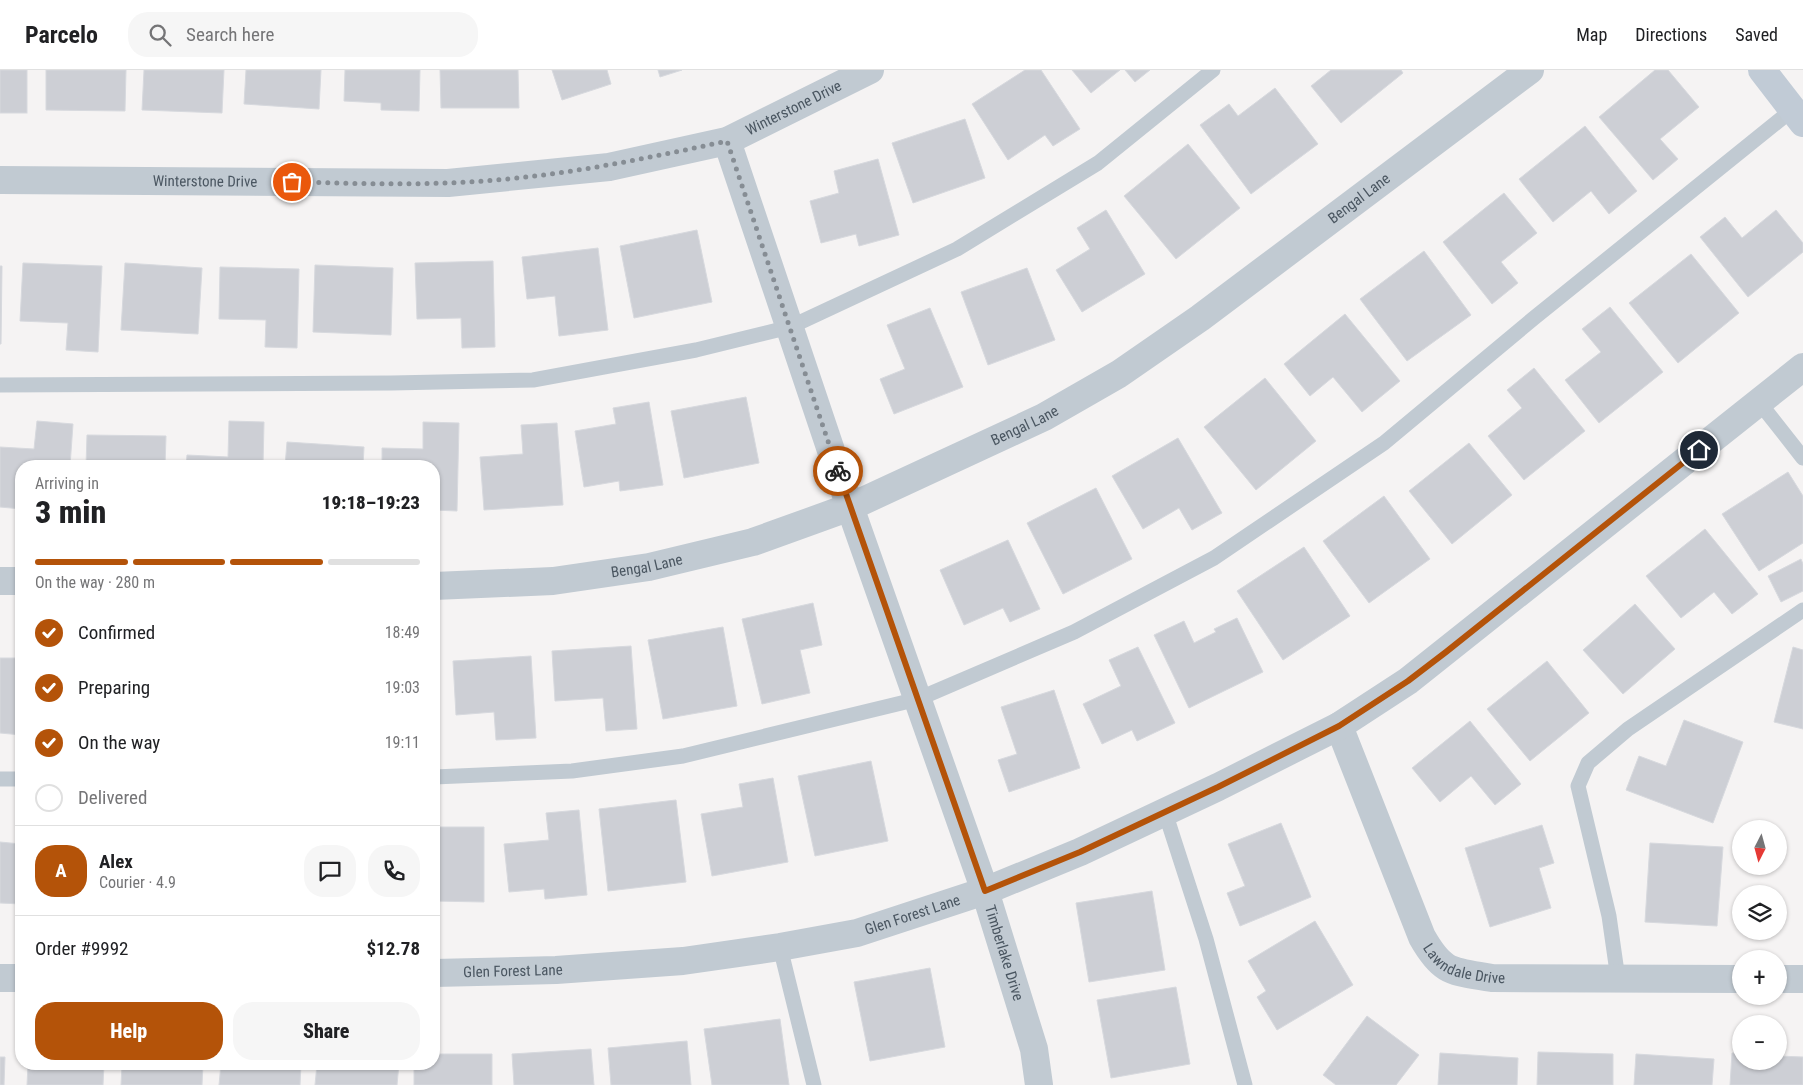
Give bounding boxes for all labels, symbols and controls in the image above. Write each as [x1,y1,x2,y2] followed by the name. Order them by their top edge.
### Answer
[128,12,478,57] search box
[25,21,98,49] text: Parcelo
[146,21,174,49] icon: search
[186,23,274,46] text: Search here
[1576,24,1607,45] text: Map
[1635,24,1707,45] text: Directions
[1735,24,1778,45] text: Saved
[743,77,844,139] street label: Winterstone Drive
[271,161,313,203] pin
[278,168,306,196] icon: bag
[1325,169,1394,227] street label: Bengal Lane
[153,172,257,191] street label: Winterstone Drive
[988,402,1062,449] street label: Bengal Lane
[1678,429,1720,471] pin
[1685,436,1713,464] icon: home
[813,446,863,496] courier
[824,457,852,485] icon: bike
[35,474,99,493] text: Arriving in
[322,491,420,514] text: 19:18–19:23
[35,493,106,531] text: 3 min
[610,550,684,581] street label: Bengal Lane
[35,573,155,592] text: On the way · 280 m
[35,619,63,647] icon: check
[78,621,155,644] text: Confirmed
[385,623,420,642] text: 18:49
[35,674,63,702] icon: check
[78,676,150,699] text: Preparing
[385,678,420,697] text: 19:03
[35,729,63,757] icon: check
[78,731,160,754] text: On the way
[385,733,420,752] text: 19:11
[78,786,147,809] text: Delivered
[1732,820,1788,875] north arrow
[1732,820,1787,1070] map controls
[304,845,356,897] button: chat
[368,845,420,897] button: phone
[99,850,133,873] text: Alex
[55,859,67,882] text: A
[99,873,176,892] text: Courier · 4.9
[1732,885,1787,940] button: layers
[862,891,963,939] street label: Glen Forest Lane
[981,903,1028,1003] street label: Timberlake Drive
[35,937,128,960] text: Order #9992
[366,937,420,960] text: $12.78
[1419,940,1505,987] street label: Lawndale Drive
[1732,950,1787,1005] button: +
[463,961,563,981] street label: Glen Forest Lane
[35,1002,223,1060] button: Help
[233,1002,420,1060] button: Share
[1732,1015,1787,1070] button: −

